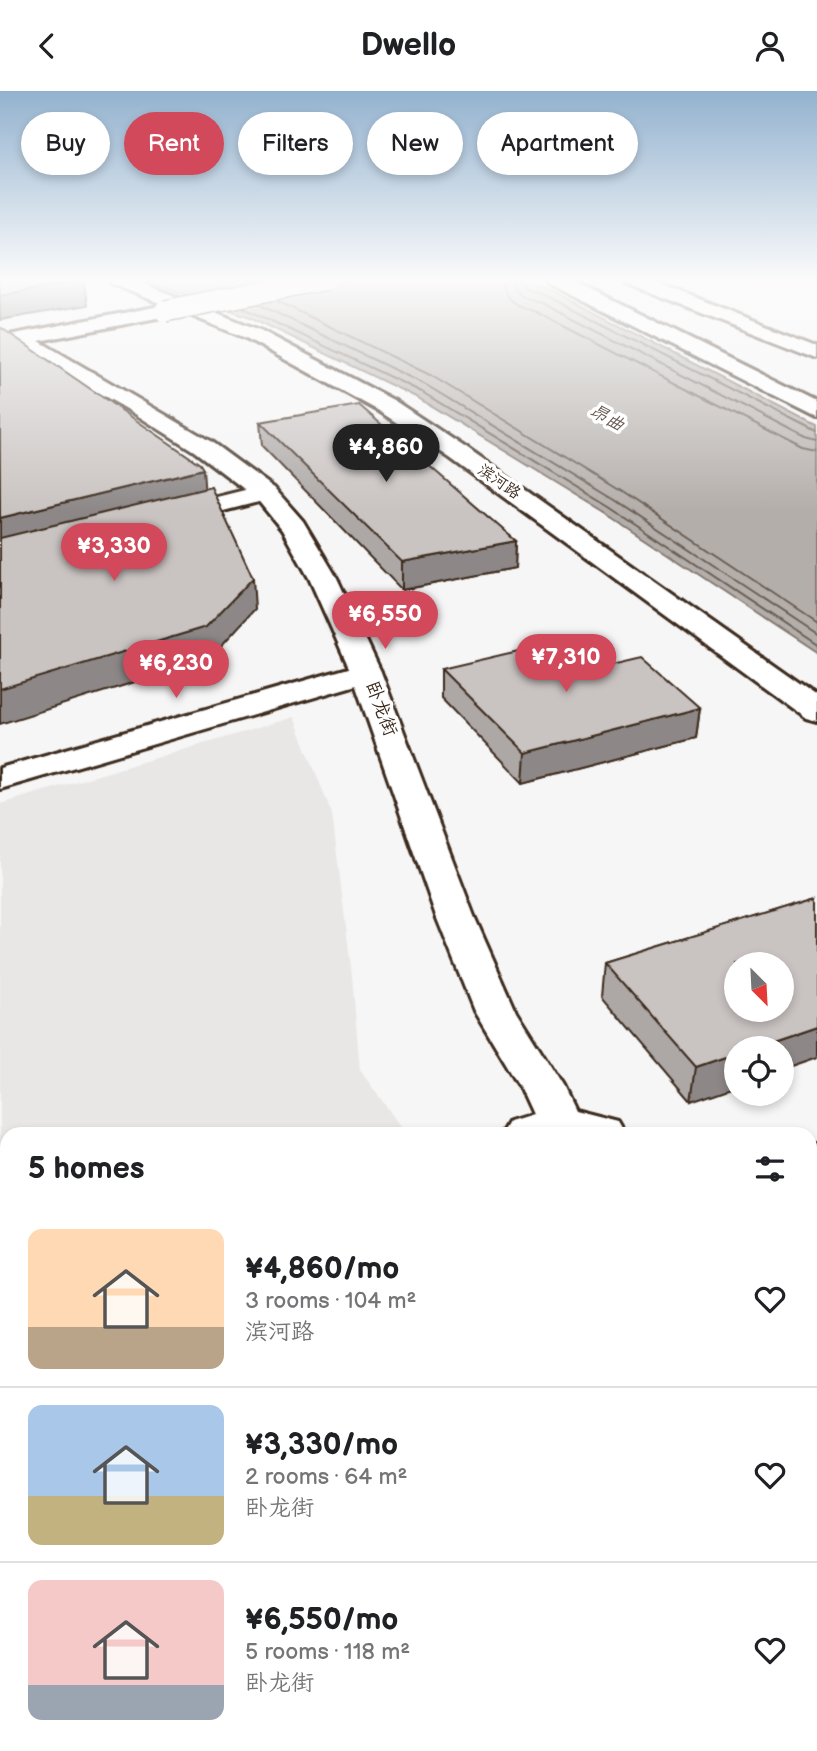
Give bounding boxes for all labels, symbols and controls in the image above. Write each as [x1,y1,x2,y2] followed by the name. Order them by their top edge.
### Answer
[361,26,456,65] text: Dwello
[28,27,66,65] icon: back
[751,27,789,65] icon: person
[21,112,110,175] chip: Buy
[124,112,224,175] chip: Rent
[238,112,353,175] chip: Filters
[367,112,463,175] chip: New
[477,112,638,175] chip: Apartment
[586,400,629,437] water label: 昂曲
[329,425,443,484] pin: ¥4,860
[349,433,423,461] text: ¥4,860
[474,460,524,504] street label: 滨河路
[57,524,171,583] pin: ¥3,330
[77,532,151,560] text: ¥3,330
[328,591,442,651] pin: ¥6,550
[348,600,422,628] text: ¥6,550
[509,635,623,694] pin: ¥7,310
[119,641,233,700] pin: ¥6,230
[531,643,601,671] text: ¥7,310
[139,649,213,677] text: ¥6,230
[360,678,402,740] street label: 卧龙街
[724,952,794,1022] north arrow
[724,952,794,1106] map controls
[724,1036,794,1106] button: locate
[751,1150,789,1188] icon: filters
[28,1151,145,1187] text: 5 homes
[245,1251,399,1287] text: ¥4,860/mo
[84,1257,168,1341] icon: home
[751,1280,789,1318] icon: heart
[245,1287,416,1315] text: 3 rooms · 104 m²
[245,1318,314,1346] text: 滨河路
[245,1427,398,1463] text: ¥3,330/mo
[84,1433,168,1517] icon: home
[751,1456,789,1494] icon: heart
[245,1463,407,1491] text: 2 rooms · 64 m²
[245,1494,314,1522] text: 卧龙街
[245,1602,398,1638] text: ¥6,550/mo
[84,1608,168,1692] icon: home
[751,1631,789,1669] icon: heart
[245,1638,410,1666] text: 5 rooms · 118 m²
[245,1669,314,1697] text: 卧龙街

